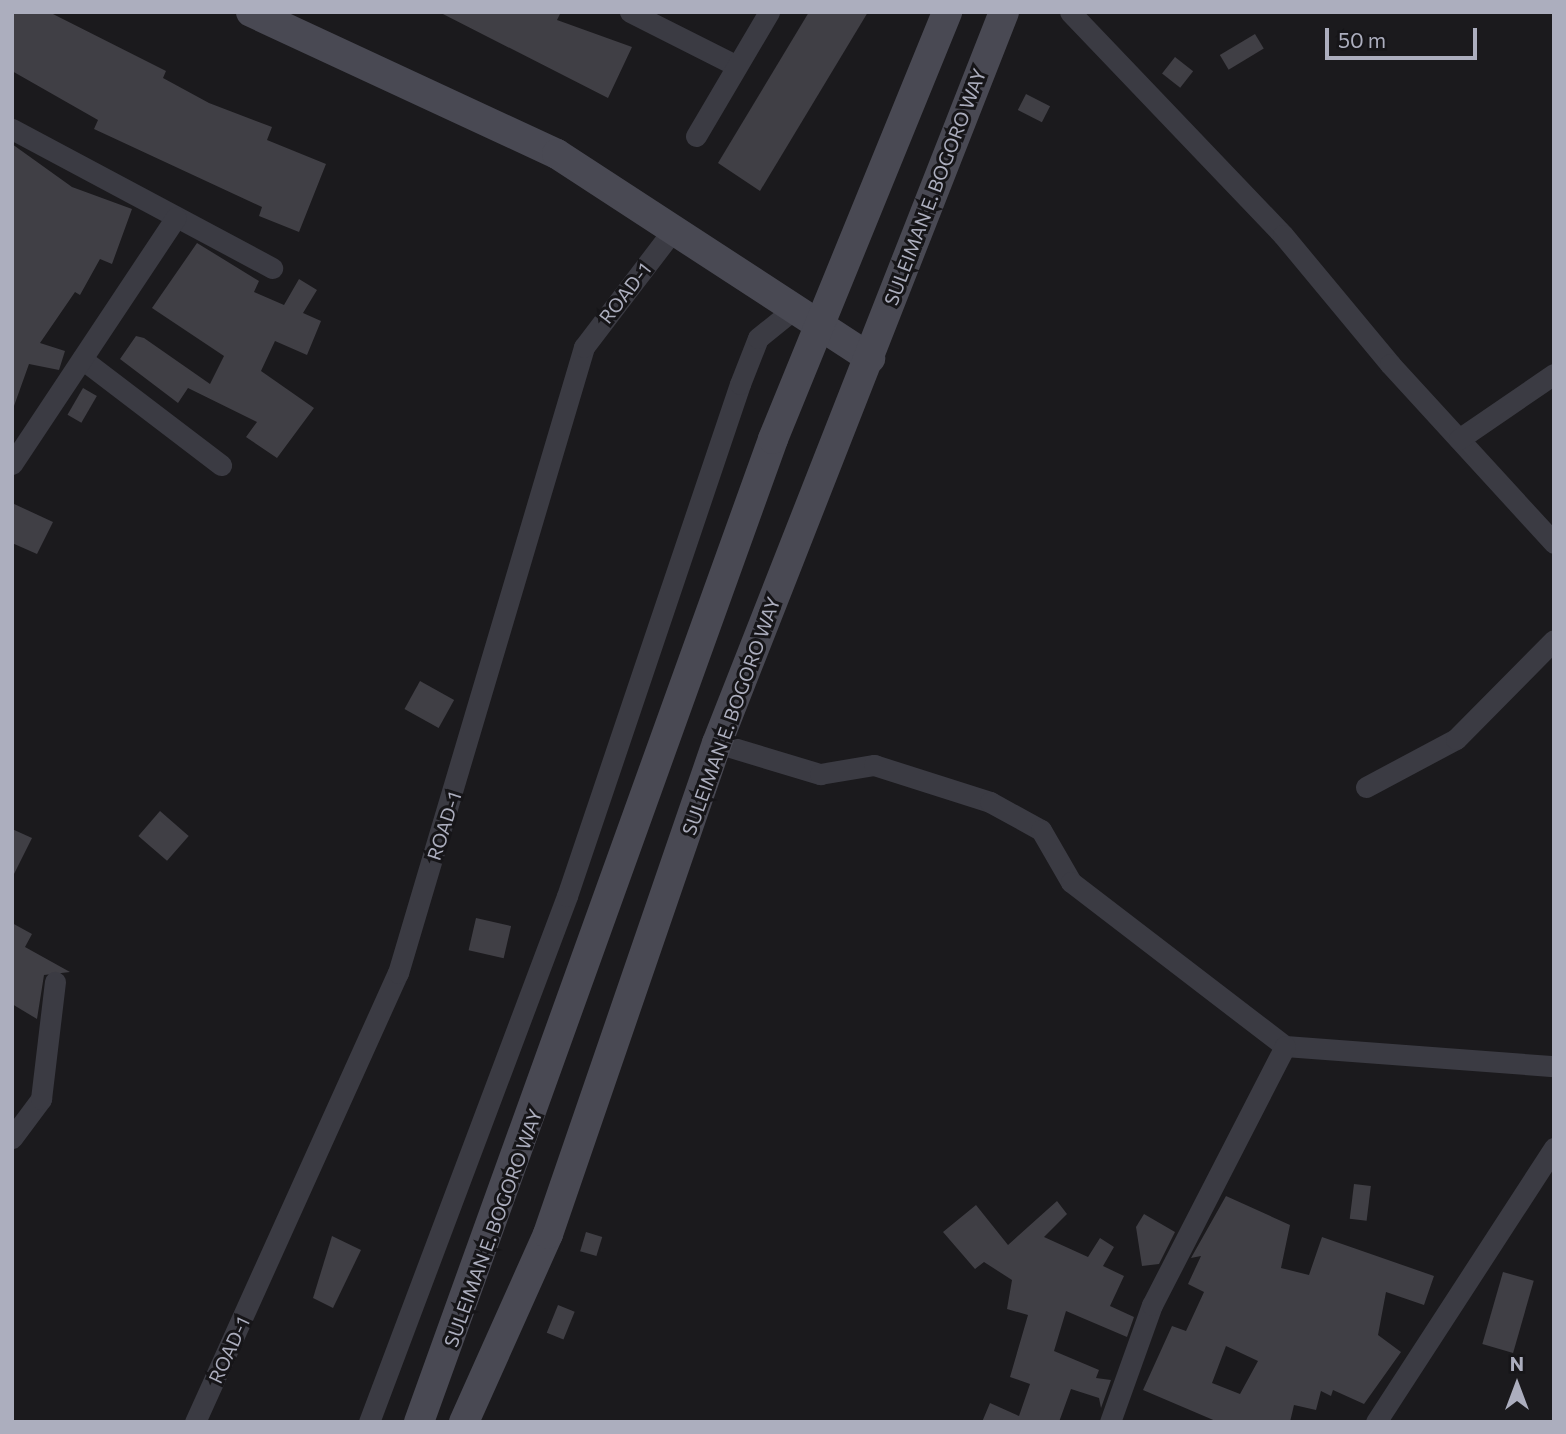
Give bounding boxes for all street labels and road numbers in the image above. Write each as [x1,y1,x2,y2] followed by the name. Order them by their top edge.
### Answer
[879,65,991,309] street label: SULEIMAN E. BOGORO WAY
[594,258,656,328] street label: ROAD-1
[677,594,785,838] street label: SULEIMAN E. BOGORO WAY
[422,789,466,863] street label: ROAD-1
[439,1106,547,1350] street label: SULEIMAN E. BOGORO WAY
[204,1313,254,1387] street label: ROAD-1

